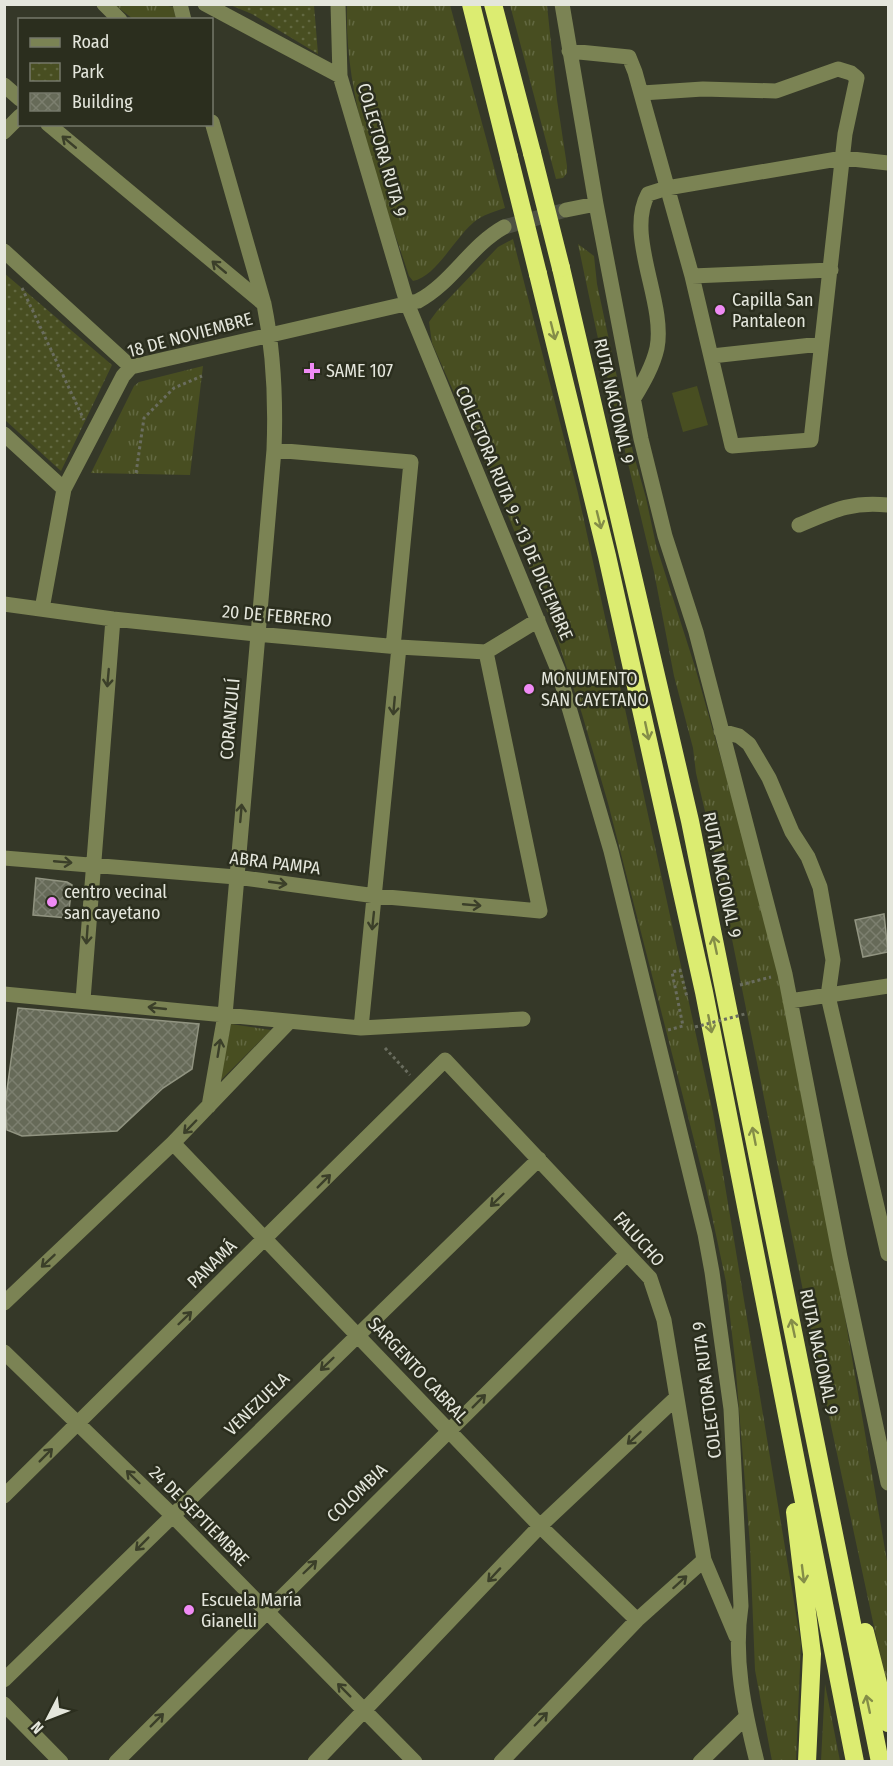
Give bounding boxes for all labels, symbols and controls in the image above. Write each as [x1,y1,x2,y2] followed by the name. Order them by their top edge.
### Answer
[18,18,213,126] legend
[72,31,109,53] text: Road
[72,61,105,83] text: Park
[352,81,412,219] street label: COLECTORA RUTA 9
[72,91,133,113] text: Building
[62,135,77,149] one-way arrow
[211,260,227,273] one-way arrow
[732,289,814,332] place label: Capilla San Pantaleon
[713,303,727,317] marker: Capilla San Pantaleon
[125,308,255,362] street label: 18 DE NOVIEMBRE
[547,321,559,340] one-way arrow
[589,336,639,466] street label: RUTA NACIONAL 9
[326,360,393,382] place label: SAME 107
[303,362,321,380] marker: SAME 107
[450,383,578,643] street label: COLECTORA RUTA 9 - 13 DE DICIEMBRE
[593,511,605,530] one-way arrow
[221,600,333,632] street label: 20 DE FEBRERO
[102,667,113,687] one-way arrow
[541,668,649,711] place label: MONUMENTO SAN CAYETANO
[214,677,245,761] street label: CORANZULÍ
[522,682,536,696] marker: MONUMENTO SAN CAYETANO
[388,695,399,715] one-way arrow
[642,721,654,740] one-way arrow
[236,803,247,823] one-way arrow
[698,810,746,940] street label: RUTA NACIONAL 9
[228,847,322,880] street label: ABRA PAMPA
[52,857,72,868] one-way arrow
[267,877,287,888] one-way arrow
[64,881,167,924] place label: centro vecinal san cayetano
[45,895,59,909] marker: centro vecinal san cayetano
[461,900,481,911] one-way arrow
[367,910,378,930] one-way arrow
[82,924,93,944] one-way arrow
[709,936,720,956] one-way arrow
[147,1002,167,1013] one-way arrow
[705,1014,716,1034] one-way arrow
[214,1039,225,1059] one-way arrow
[182,1119,197,1134] one-way arrow
[748,1127,759,1147] one-way arrow
[316,1173,331,1188] one-way arrow
[490,1192,505,1207] one-way arrow
[609,1207,669,1271] street label: FALUCHO
[182,1234,242,1293] street label: PANAMÁ
[41,1254,56,1268] one-way arrow
[795,1287,843,1417] street label: RUTA NACIONAL 9
[178,1311,193,1325] one-way arrow
[363,1313,473,1427] street label: SARGENTO CABRAL
[787,1318,798,1338] one-way arrow
[688,1320,726,1460] street label: COLECTORA RUTA 9
[319,1357,334,1371] one-way arrow
[220,1367,294,1440] street label: VENEZUELA
[471,1394,486,1408] one-way arrow
[626,1431,641,1445] one-way arrow
[39,1447,53,1462] one-way arrow
[322,1459,392,1527] street label: COLOMBIA
[144,1461,254,1571] street label: 24 DE SEPTIEMBRE
[125,1469,140,1484] one-way arrow
[134,1537,149,1551] one-way arrow
[302,1560,317,1574] one-way arrow
[797,1564,808,1583] one-way arrow
[487,1567,502,1582] one-way arrow
[672,1575,687,1589] one-way arrow
[201,1589,302,1632] place label: Escuela María Gianelli
[182,1603,196,1617] marker: Escuela María Gianelli
[337,1682,351,1697] one-way arrow
[18,1688,78,1748] north arrow
[861,1695,873,1714] one-way arrow
[150,1712,164,1727] one-way arrow
[534,1712,549,1727] one-way arrow
[27,1718,47,1738] text: N

